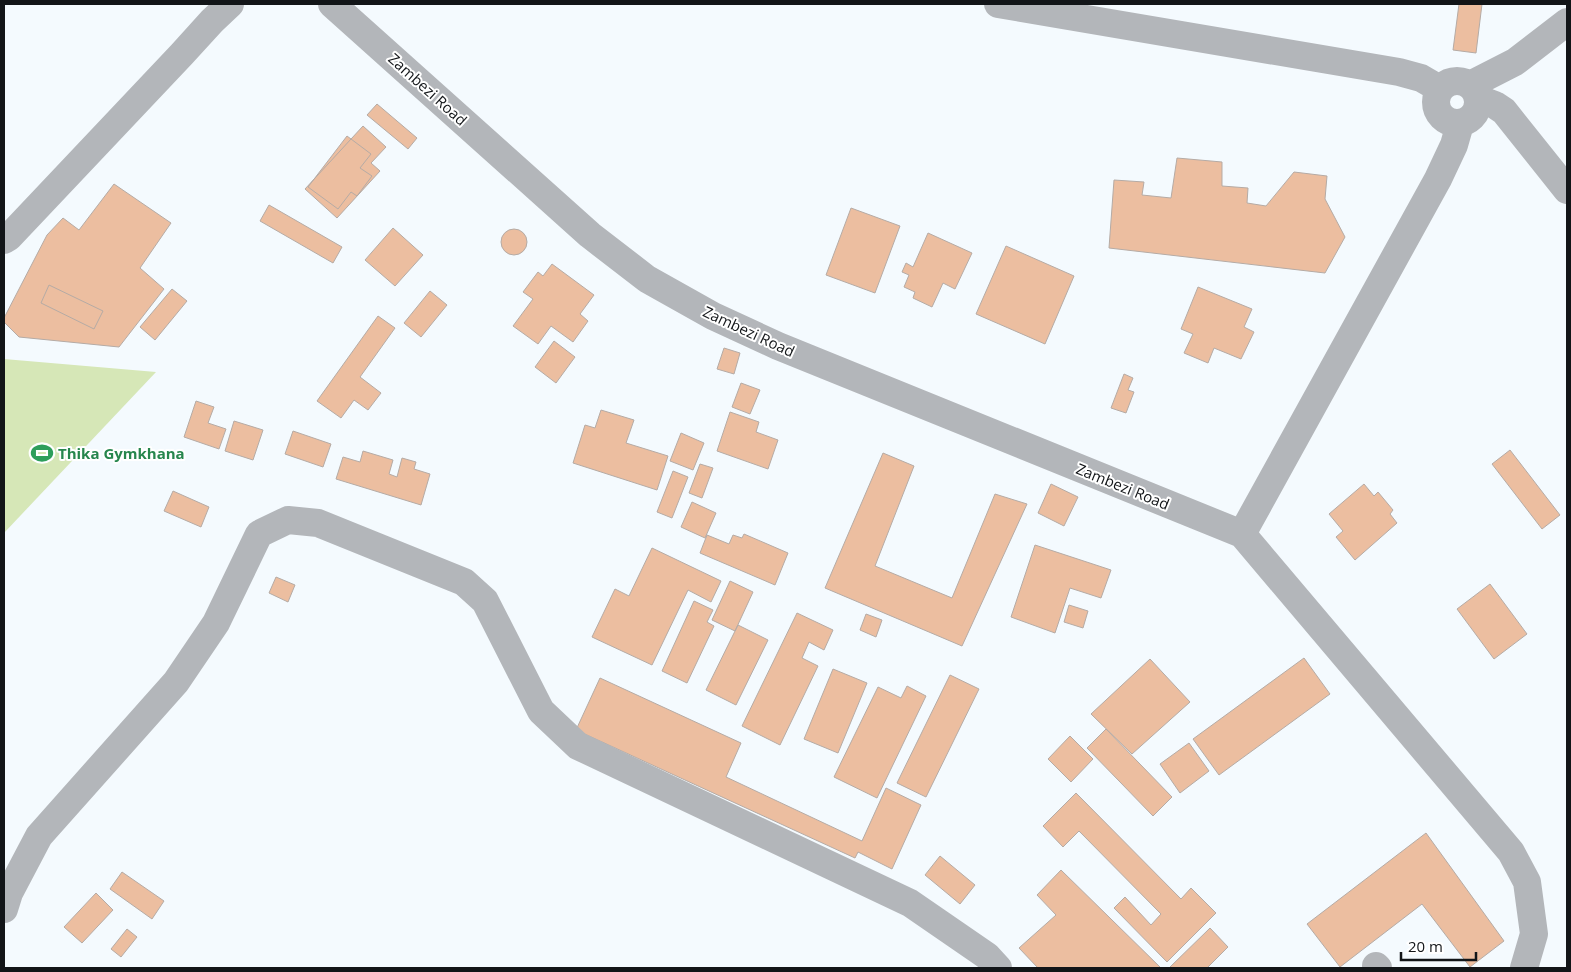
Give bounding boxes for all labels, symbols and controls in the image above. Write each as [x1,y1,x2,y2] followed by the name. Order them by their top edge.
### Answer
[385,48,471,130] street label: Zambezi Road
[700,301,798,361] street label: Zambezi Road
[29,440,55,466] sports icon: Thika Gymkhana
[58,443,185,463] place label: Thika Gymkhana
[1073,458,1173,514] street label: Zambezi Road
[1401,930,1476,962] scale bar
[1408,936,1443,956] text: 20 m

